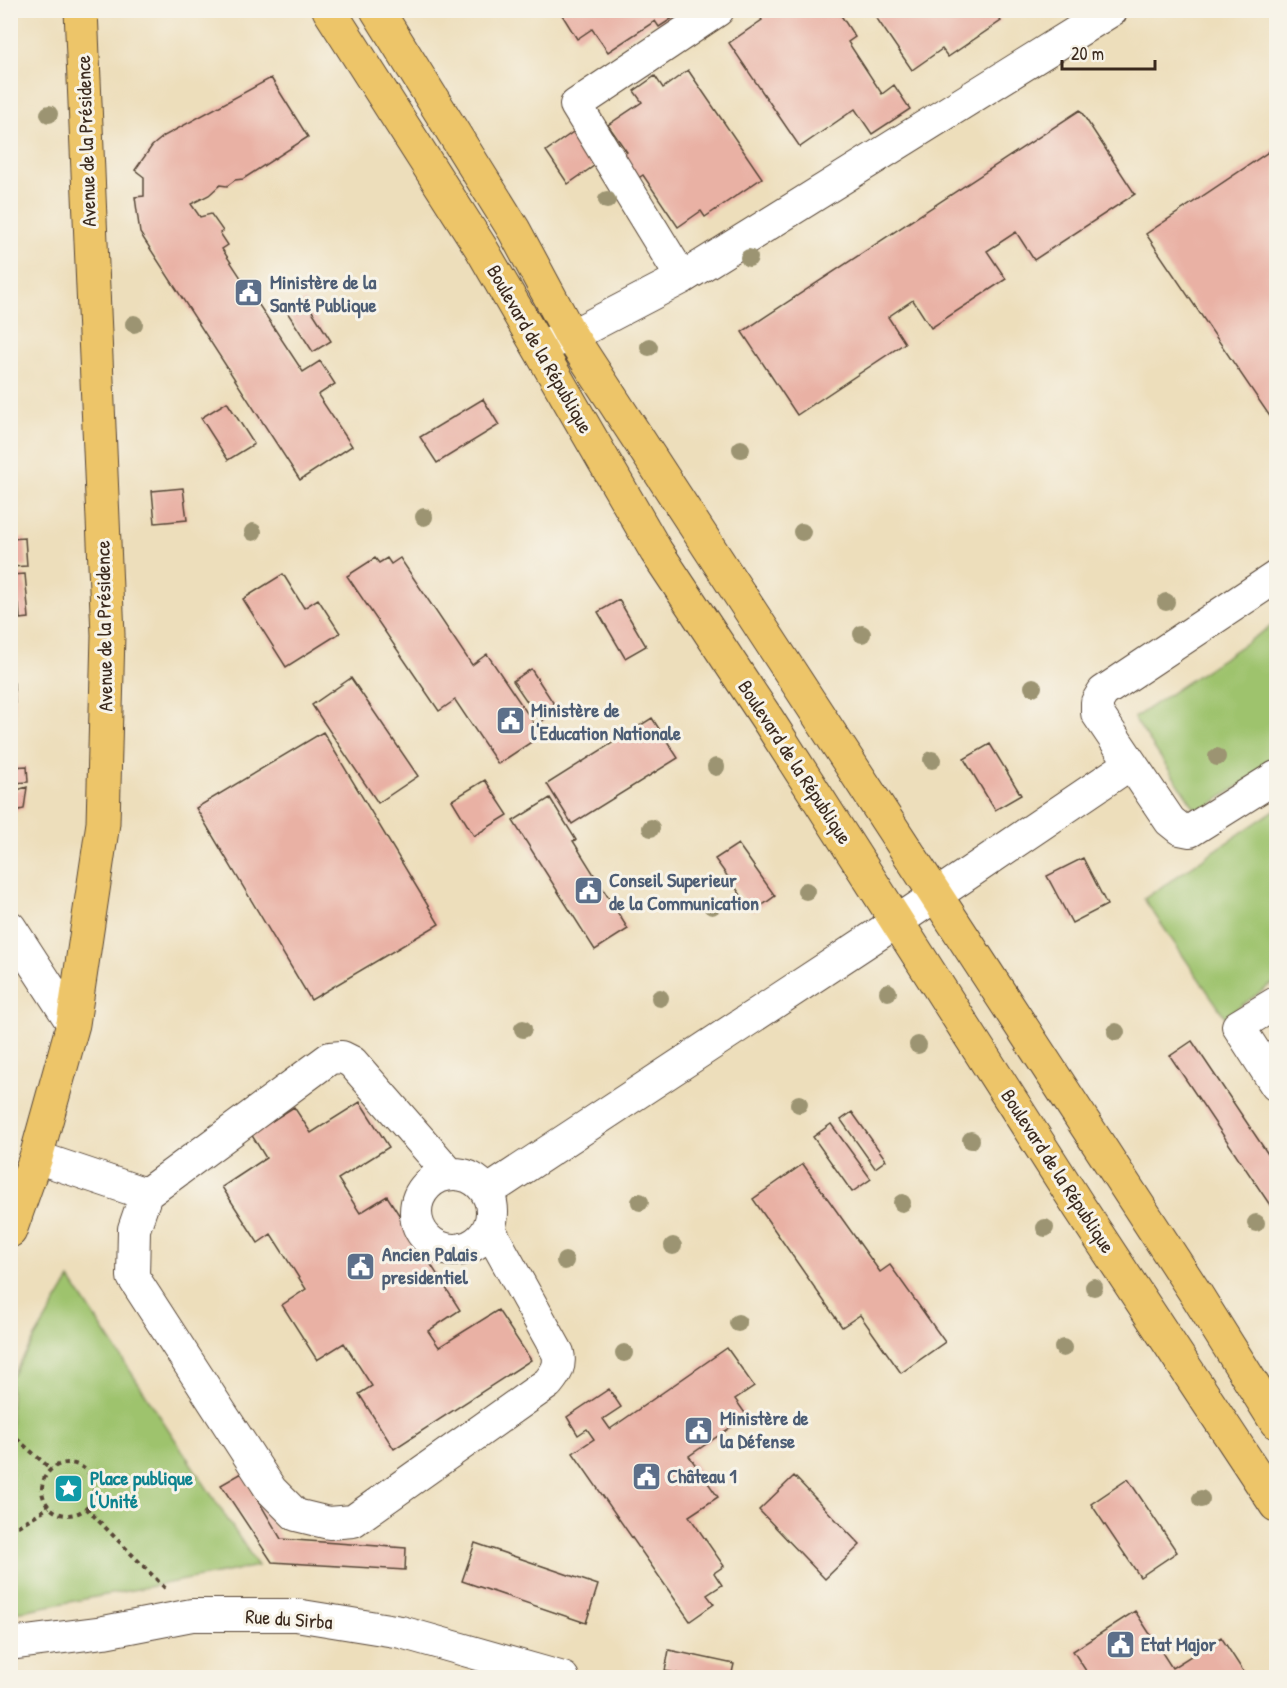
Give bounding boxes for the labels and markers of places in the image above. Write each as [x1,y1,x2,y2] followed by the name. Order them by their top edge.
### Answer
[270,268,376,319] place label: Ministère de la Santé Publique
[233,277,265,309] public building icon: Ministère de la Santé Publique
[531,696,681,746] place label: Ministère de l'Education Nationale
[494,705,526,737] public building icon: Ministère de l'Education Nationale
[609,866,759,916] place label: Conseil Superieur de la Communication
[572,875,604,907] public building icon: Conseil Superieur de la Communication
[382,1240,478,1291] place label: Ancien Palais presidentiel
[345,1250,377,1282] public building icon: Ancien Palais presidentiel
[720,1404,808,1454] place label: Ministère de la Défense
[683,1414,715,1446] public building icon: Ministère de la Défense
[630,1460,662,1492] public building icon: Château 1
[667,1462,737,1489] place label: Château 1
[90,1464,193,1514] place label: Place publique l'Unité
[53,1473,85,1505] place icon: Place publique l'Unité
[1104,1628,1136,1660] public building icon: Etat Major
[1141,1630,1217,1657] place label: Etat Major

